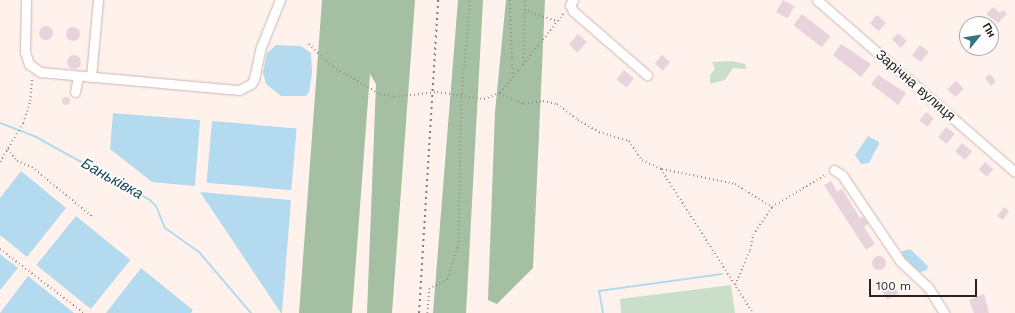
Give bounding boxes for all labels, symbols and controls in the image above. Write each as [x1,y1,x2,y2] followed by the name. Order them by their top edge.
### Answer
[959,16,999,56] north arrow
[980,21,998,40] text: Пн
[873,46,959,124] street label: Зарічна вулиця
[78,155,146,203] water label: Баньківка
[871,271,979,297] scale bar
[876,279,911,293] text: 100 m

